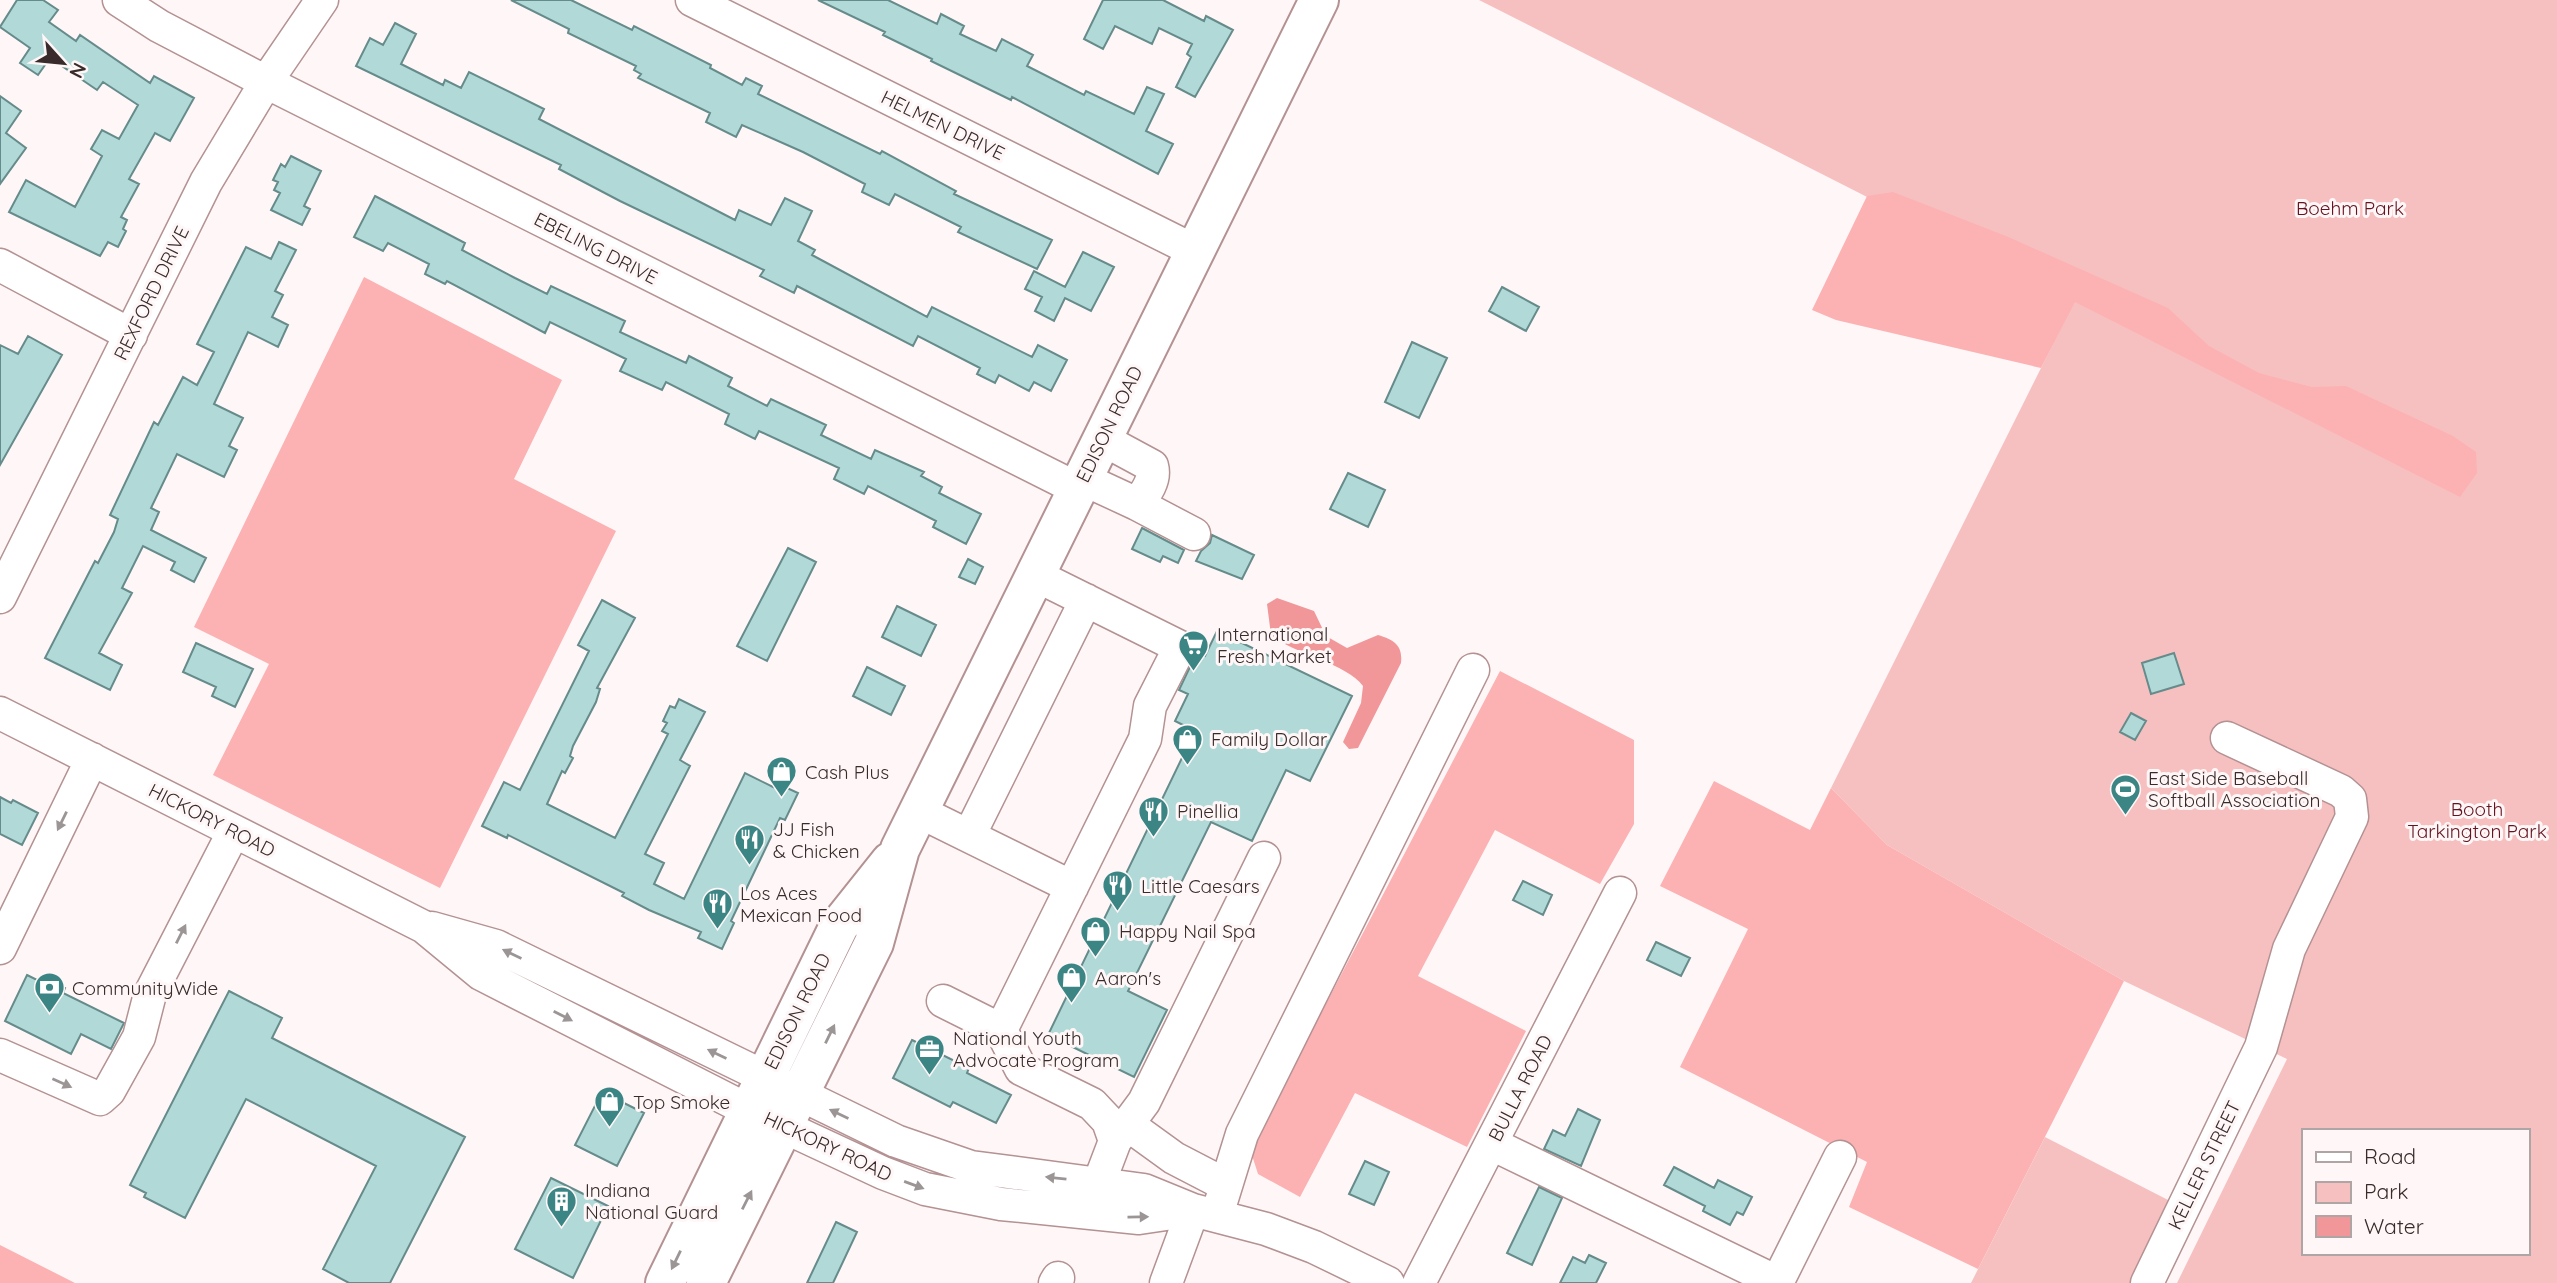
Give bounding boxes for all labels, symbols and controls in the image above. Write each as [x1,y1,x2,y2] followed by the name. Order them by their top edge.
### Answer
[28,28,98,98] north arrow
[64,59,92,82] text: N
[877,85,1009,165] street label: HELMEN DRIVE
[2296,196,2404,220] park label: Boehm Park
[530,207,662,289] street label: EBELING DRIVE
[108,222,194,364] street label: REXFORD DRIVE
[1071,362,1147,486] street label: EDISON ROAD
[1217,622,1332,668] place label: International Fresh Market
[1177,628,1211,672] supermarket icon: International Fresh Market
[1171,722,1205,766] shop icon: Family Dollar
[1211,727,1328,751] place label: Family Dollar
[765,755,799,799] shop icon: Cash Plus
[805,760,889,784] place label: Cash Plus
[2148,766,2320,812] place label: East Side Baseball Softball Association
[2108,772,2142,816] sports icon: East Side Baseball Softball Association
[145,778,279,862] street label: HICKORY ROAD
[1137,794,1171,838] restaurant icon: Pinellia
[2407,797,2547,843] park label: Booth Tarkington Park
[1177,799,1238,823] place label: Pinellia
[57,811,68,831] one-way arrow
[773,817,860,863] place label: JJ Fish & Chicken
[733,823,767,867] restaurant icon: JJ Fish & Chicken
[1101,869,1135,913] restaurant icon: Little Caesars
[1141,874,1260,898] place label: Little Caesars
[740,881,862,927] place label: Los Aces Mexican Food
[700,887,734,931] restaurant icon: Los Aces Mexican Food
[1079,914,1113,958] shop icon: Happy Nail Spa
[1119,919,1256,943] place label: Happy Nail Spa
[175,924,187,944] one-way arrow
[502,948,522,959] one-way arrow
[759,949,835,1073] street label: EDISON ROAD
[1055,961,1089,1005] shop icon: Aaron's
[1095,966,1161,990] place label: Aaron's
[32,971,66,1015] bank icon: CommunityWide
[72,976,218,1000] place label: CommunityWide
[554,1009,574,1021] one-way arrow
[824,1024,835,1044] one-way arrow
[953,1026,1119,1072] place label: National Youth Advocate Program
[1483,1031,1557,1145] street label: BULLA ROAD
[913,1032,947,1076] office icon: National Youth Advocate Program
[707,1048,727,1060] one-way arrow
[52,1078,73,1089] one-way arrow
[593,1085,627,1129] shop icon: Top Smoke
[633,1090,730,1114] place label: Top Smoke
[2162,1097,2246,1233] street label: KELLER STREET
[760,1106,896,1186] street label: HICKORY ROAD
[829,1108,849,1120] one-way arrow
[2302,1129,2529,1255] legend
[2364,1143,2416,1169] text: Road
[1044,1173,1066,1184] one-way arrow
[585,1178,718,1224] place label: Indiana National Guard
[2364,1178,2408,1204] text: Park
[903,1179,924,1190] one-way arrow
[545,1184,579,1228] building icon: Indiana National Guard
[742,1190,753,1210] one-way arrow
[1127,1211,1149,1222] one-way arrow
[2364,1213,2424,1239] text: Water
[671,1250,682,1270] one-way arrow

